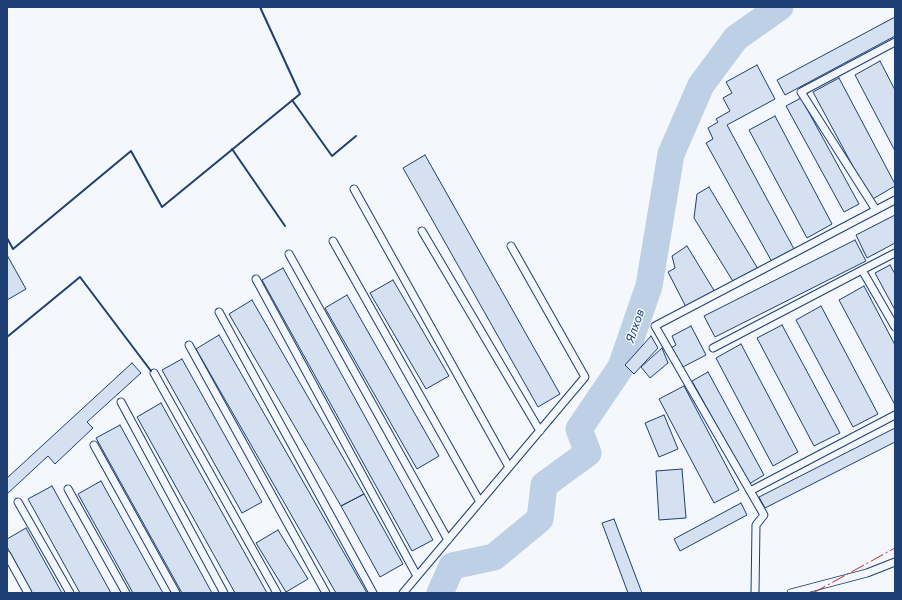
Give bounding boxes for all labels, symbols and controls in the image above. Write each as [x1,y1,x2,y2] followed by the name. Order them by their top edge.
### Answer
[623,307,647,345] water label: Ялхов

